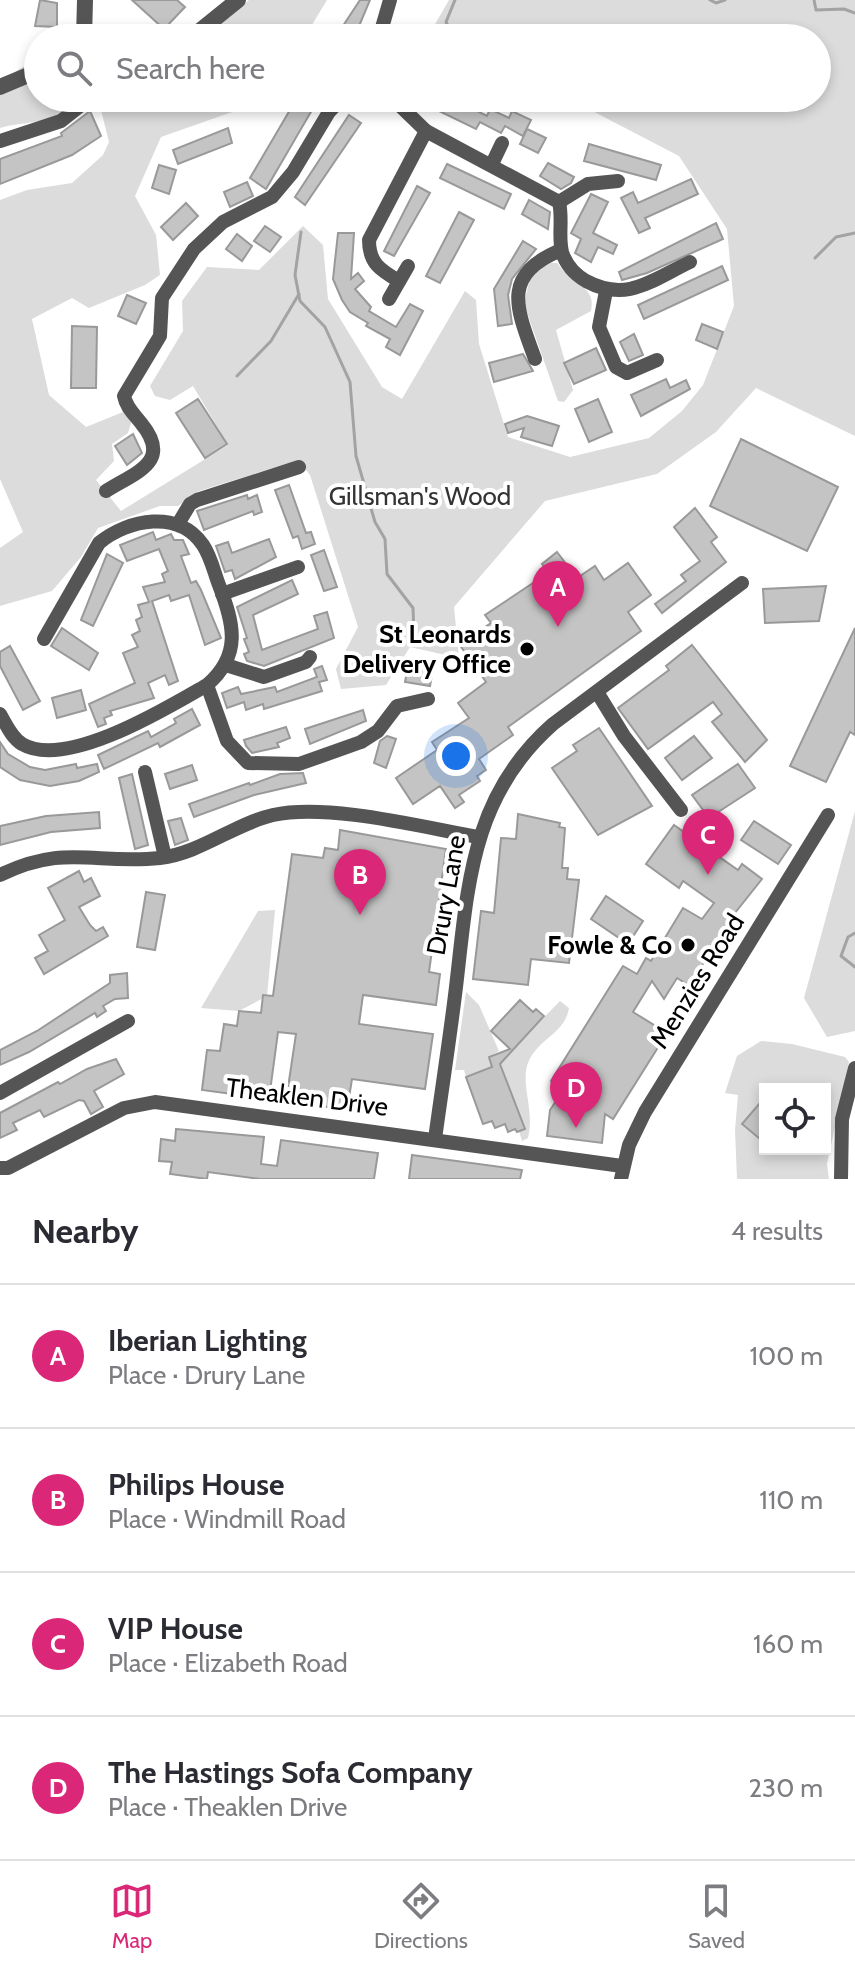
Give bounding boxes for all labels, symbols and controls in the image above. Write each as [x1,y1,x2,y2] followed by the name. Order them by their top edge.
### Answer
[24,24,831,112] search box
[52,46,96,90] icon: search
[116,50,265,87] text: Search here
[329,480,511,512] park label: Gillsman's Wood
[532,561,584,627] pin: A
[343,618,511,680] place label: St Leonards Delivery Office
[518,640,536,658] marker: St Leonards Delivery Office
[436,736,476,776] your location
[682,809,734,875] pin: C
[420,833,472,957] street label: Drury Lane
[334,849,386,915] pin: B
[643,908,751,1054] street label: Menzies Road
[547,929,672,961] place label: Fowle & Co
[679,936,697,954] marker: Fowle & Co
[550,1062,602,1128] pin: D
[224,1071,390,1123] street label: Theaklen Drive
[759,1083,831,1155] map controls
[759,1083,831,1155] button: locate
[32,1210,139,1252] text: Nearby
[731,1215,823,1247] text: 4 results
[108,1322,307,1359] text: Iberian Lighting
[50,1340,66,1372] text: A
[750,1340,823,1372] text: 100 m
[108,1359,305,1391] text: Place · Drury Lane
[108,1466,284,1503] text: Philips House
[50,1484,66,1516] text: B
[759,1484,823,1516] text: 110 m
[108,1503,346,1535] text: Place · Windmill Road
[108,1610,243,1647] text: VIP House
[50,1628,66,1660] text: C
[753,1628,823,1660] text: 160 m
[108,1647,348,1679] text: Place · Elizabeth Road
[108,1754,473,1791] text: The Hastings Sofa Company
[49,1772,67,1804] text: D
[749,1772,823,1804] text: 230 m
[108,1791,347,1823] text: Place · Theaklen Drive
[110,1879,154,1954] tab: Map
[374,1879,468,1954] tab: Directions
[688,1879,745,1954] tab: Saved

